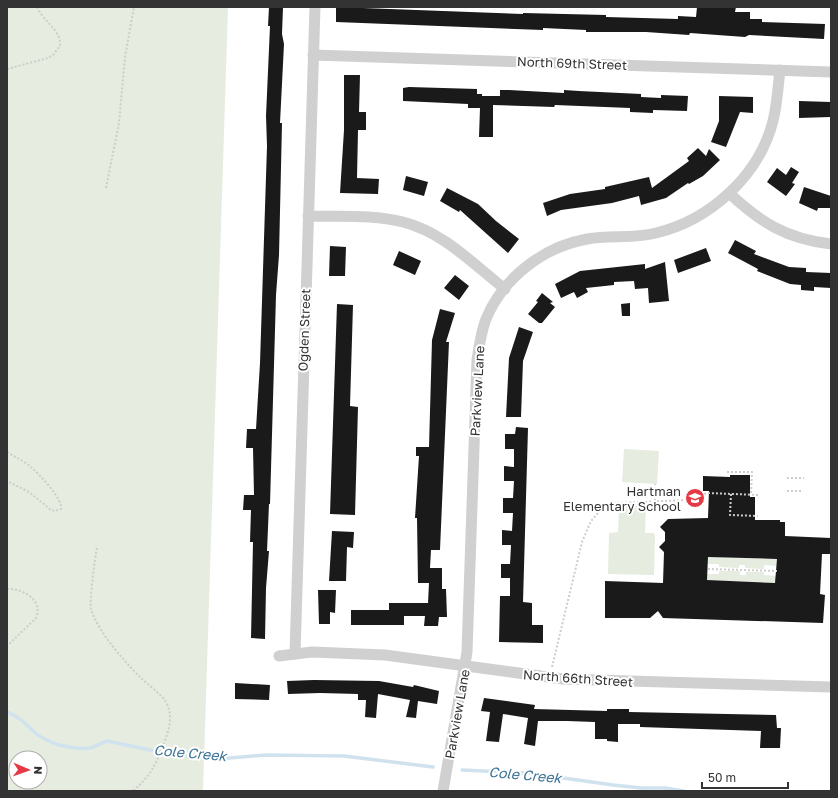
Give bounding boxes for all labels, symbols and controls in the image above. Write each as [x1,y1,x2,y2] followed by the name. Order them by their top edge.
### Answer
[517,53,627,73] street label: North 69th Street
[295,288,313,372] street label: Ogden Street
[467,345,487,437] street label: Parkview Lane
[563,483,681,514] place label: Hartman Elementary School
[684,487,706,509] school or university icon: Hartman Elementary School
[523,666,633,690] street label: North 66th Street
[441,668,473,760] street label: Parkview Lane
[153,741,229,764] water label: Cole Creek
[8,750,48,790] north arrow
[488,763,564,786] water label: Cole Creek
[702,764,788,790] scale bar
[32,766,45,775] text: N
[708,770,736,785] text: 50 m

